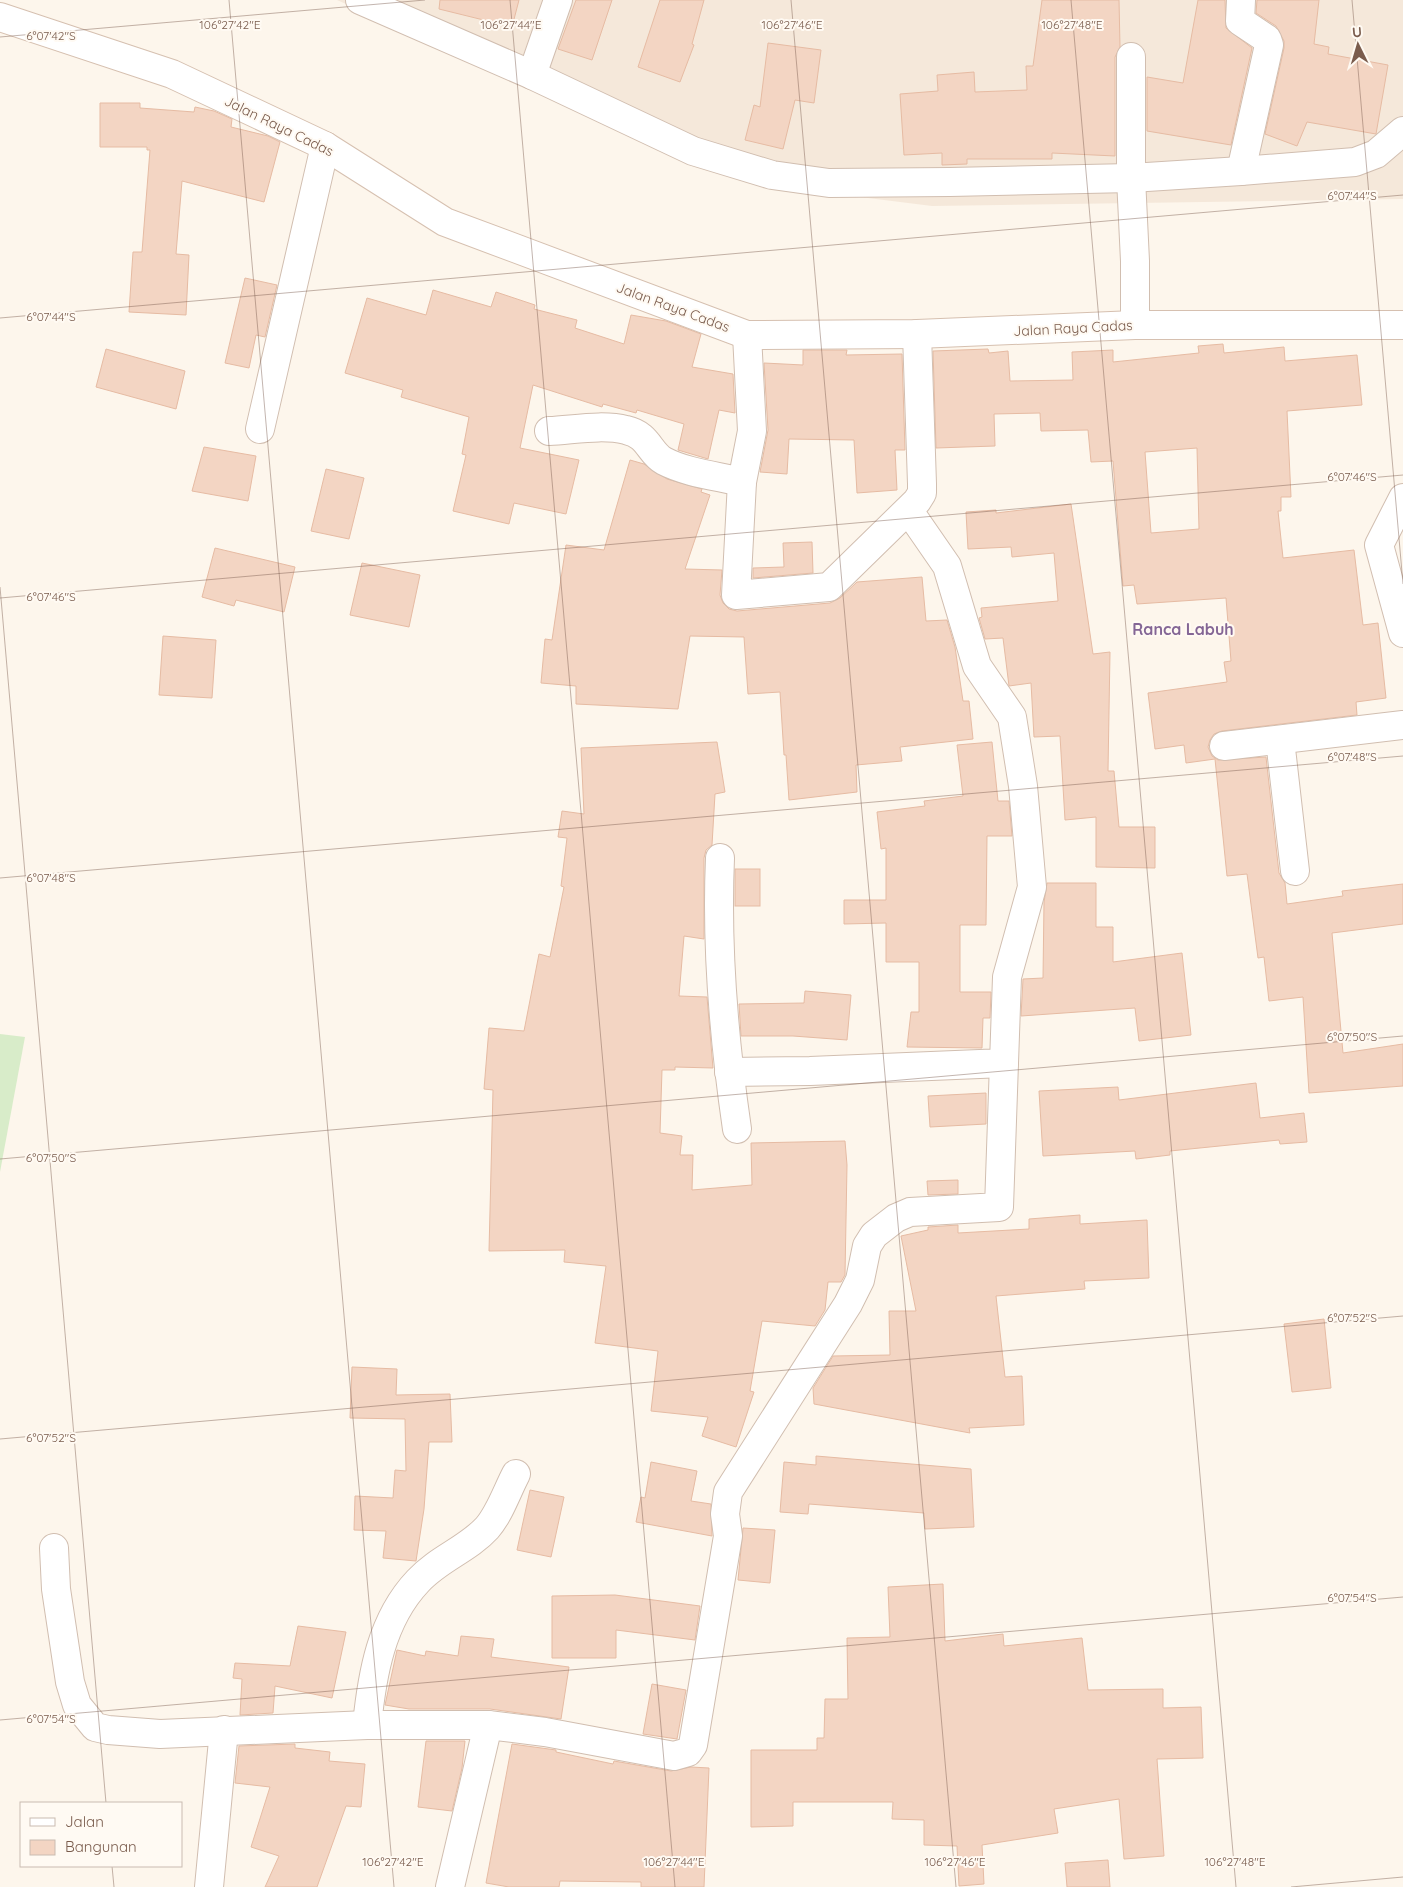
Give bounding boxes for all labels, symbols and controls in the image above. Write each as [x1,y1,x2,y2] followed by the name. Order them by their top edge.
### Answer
[199,17,261,32] text: 106°27'42"E
[481,17,542,32] text: 106°27'44"E
[761,17,823,32] text: 106°27'46"E
[1041,17,1103,32] text: 106°27'48"E
[1333,20,1383,70] north arrow
[1351,23,1363,41] text: U
[26,28,76,43] text: 6°07'42"S
[221,92,337,160] street label: Jalan Raya Cadas
[1327,188,1377,203] text: 6°07'44"S
[614,278,732,336] street label: Jalan Raya Cadas
[26,309,76,324] text: 6°07'44"S
[1013,316,1133,340] street label: Jalan Raya Cadas
[1327,469,1377,484] text: 6°07'46"S
[26,589,76,604] text: 6°07'46"S
[1132,619,1234,639] district label: Ranca Labuh
[1327,749,1377,764] text: 6°07'48"S
[26,870,76,885] text: 6°07'48"S
[1327,1029,1377,1044] text: 6°07'50"S
[26,1150,76,1165] text: 6°07'50"S
[1327,1310,1377,1325] text: 6°07'52"S
[26,1430,76,1445] text: 6°07'52"S
[1327,1590,1377,1605] text: 6°07'54"S
[26,1711,76,1726] text: 6°07'54"S
[20,1802,182,1867] legend
[65,1812,104,1831] text: Jalan
[65,1837,137,1856] text: Bangunan
[362,1854,424,1869] text: 106°27'42"E
[644,1854,705,1869] text: 106°27'44"E
[924,1854,986,1869] text: 106°27'46"E
[1204,1854,1266,1869] text: 106°27'48"E

